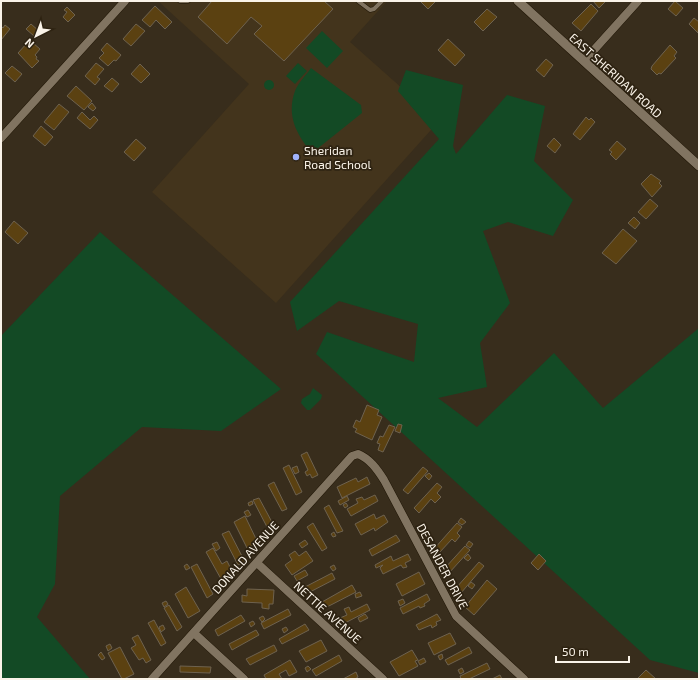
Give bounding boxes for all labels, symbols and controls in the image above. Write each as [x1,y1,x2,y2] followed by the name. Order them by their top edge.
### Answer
[16,16,56,56] north arrow
[567,30,665,120] street label: EAST SHERIDAN ROAD
[22,36,36,51] text: N
[304,143,372,171] place label: Sheridan Road School
[291,152,301,162] marker: Sheridan Road School
[209,518,281,596] street label: DONALD AVENUE
[415,521,472,611] street label: DESANDER DRIVE
[291,578,365,646] street label: NETTIE AVENUE
[556,638,629,664] scale bar
[562,644,589,658] text: 50 m

